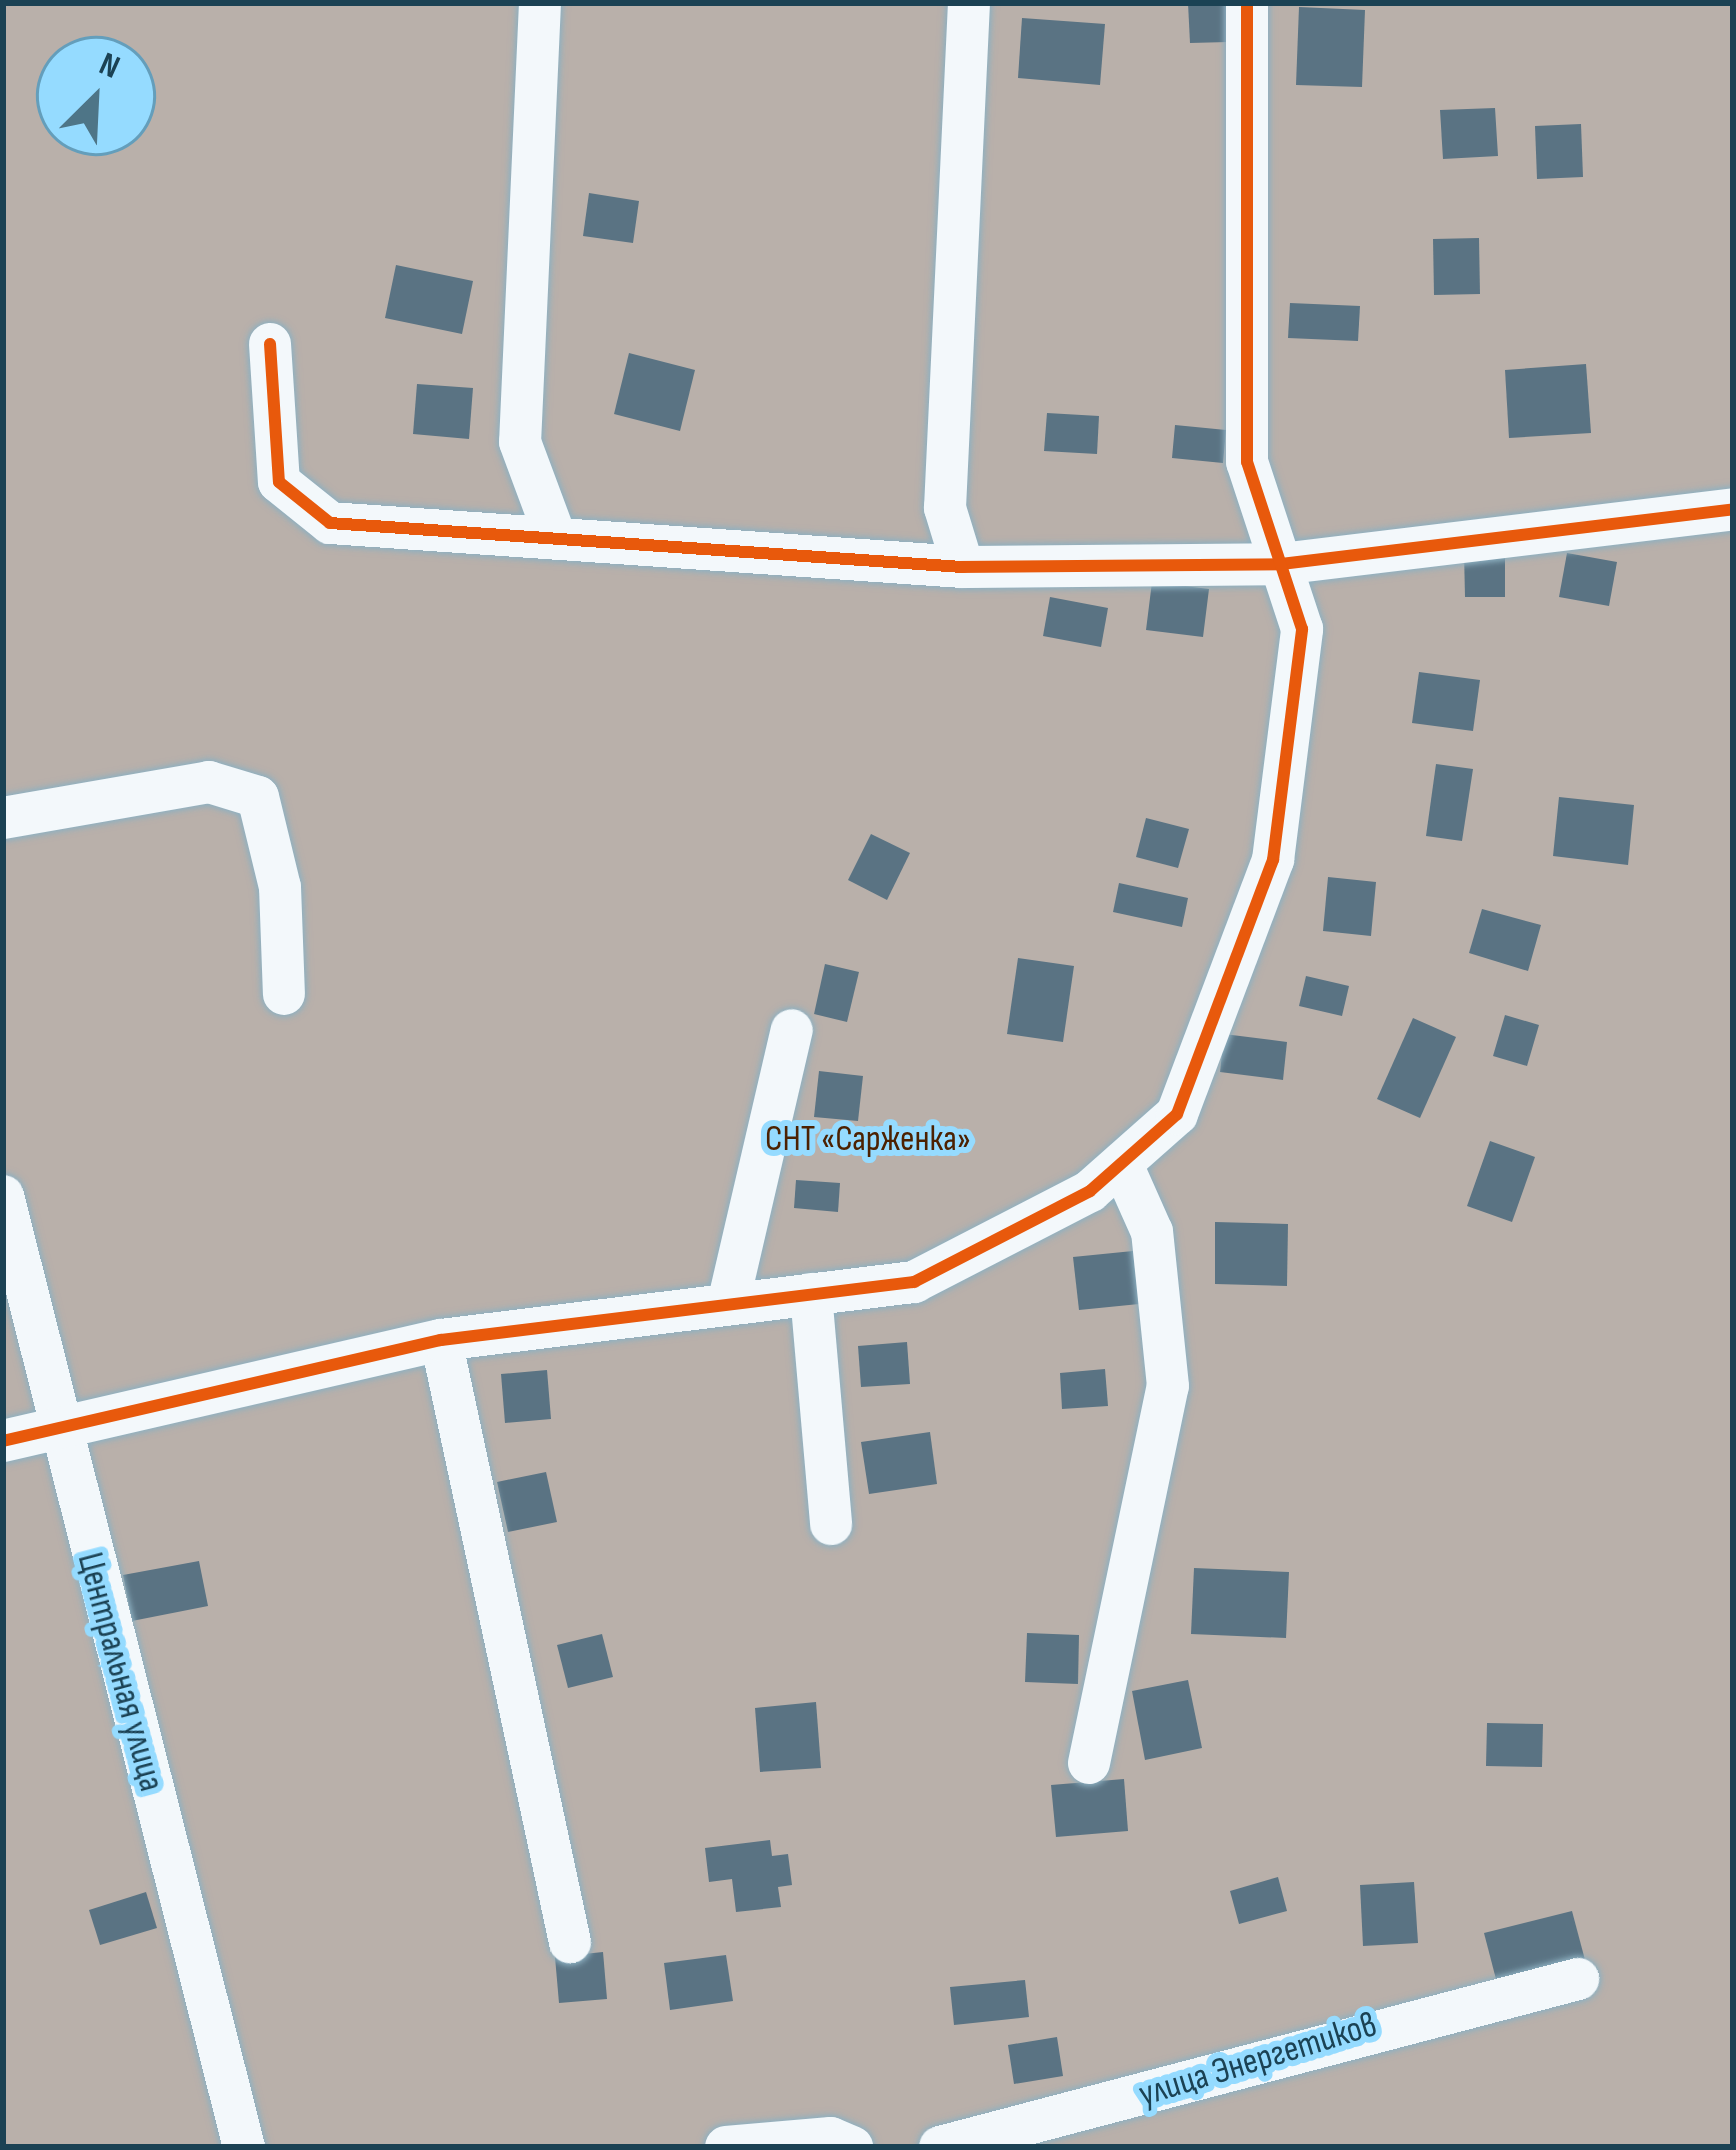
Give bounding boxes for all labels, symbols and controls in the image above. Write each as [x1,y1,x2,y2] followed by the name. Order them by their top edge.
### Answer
[36,36,156,156] north arrow
[93,44,126,88] text: N
[765,1118,971,1162] park label: СНТ «Сарженка»
[67,1548,173,1796] street label: Центральная улица
[1134,2003,1382,2117] street label: улица Энергетиков

